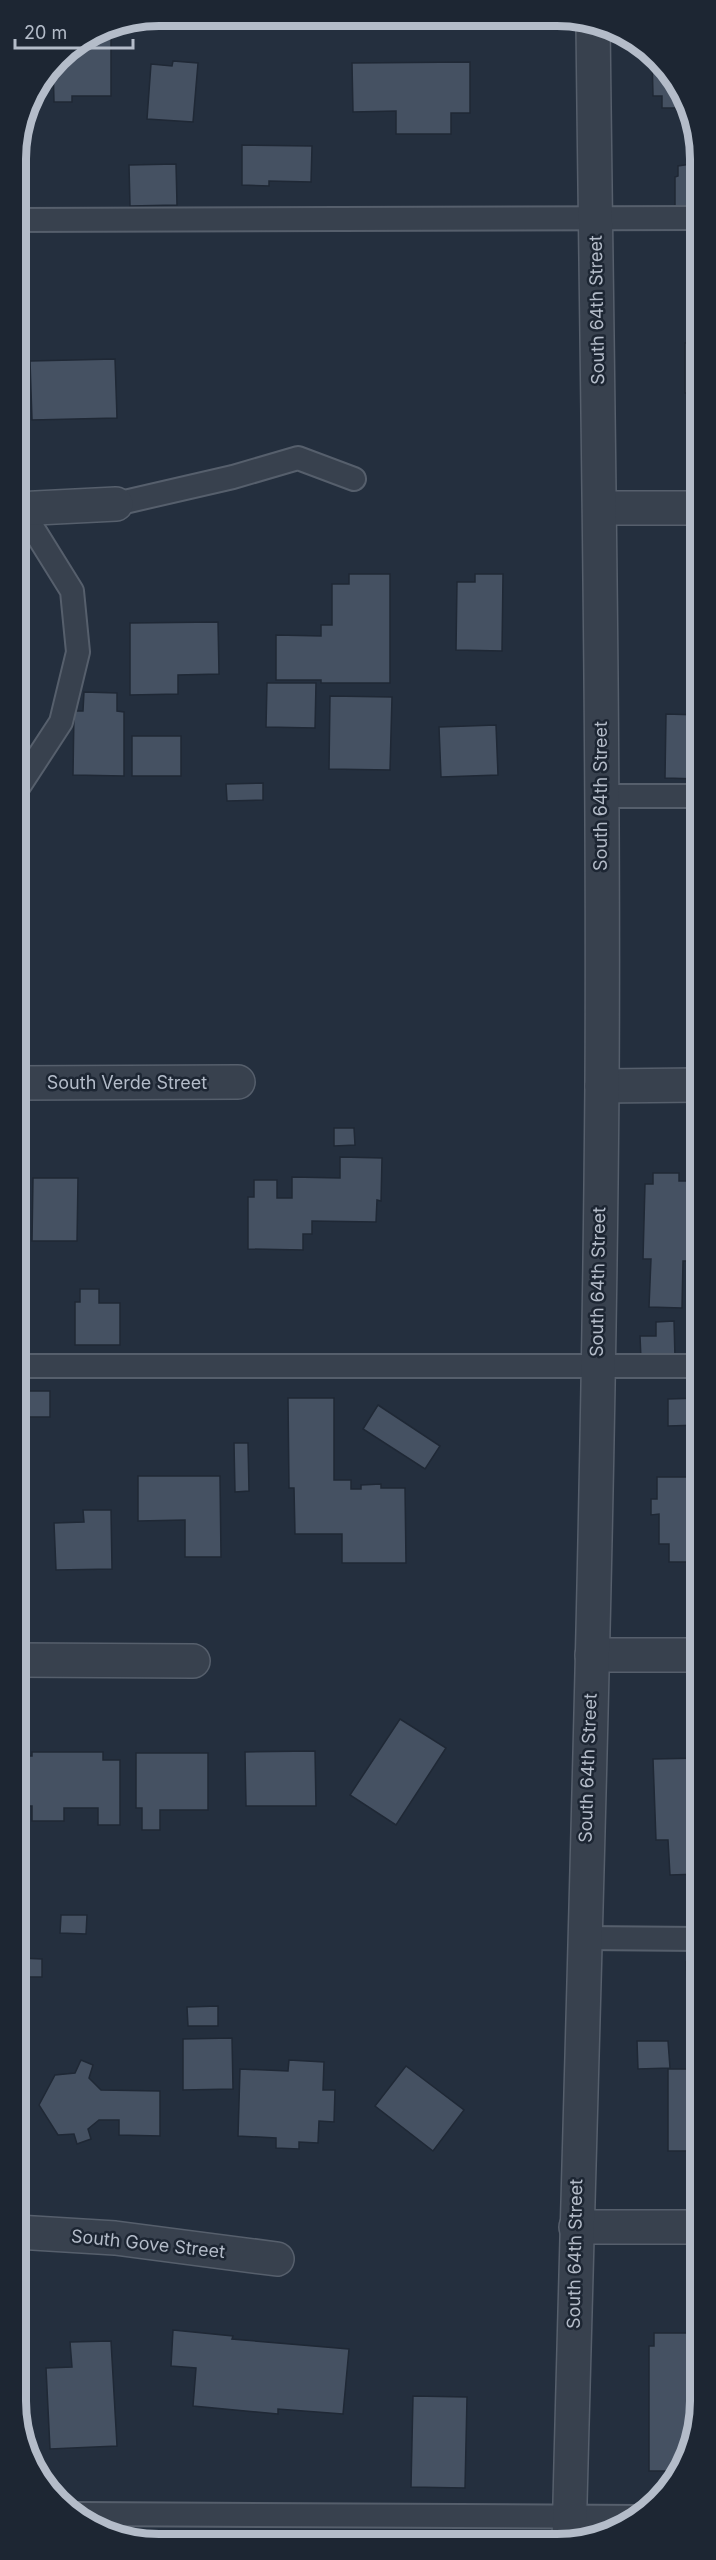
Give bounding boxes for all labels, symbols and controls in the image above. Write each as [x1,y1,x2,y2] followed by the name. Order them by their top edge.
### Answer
[15,12,134,50] scale bar
[24,22,67,43] text: 20 m
[585,235,608,385] street label: South 64th Street
[590,721,611,871] street label: South 64th Street
[47,1072,207,1093] street label: South Verde Street
[586,1207,609,1357] street label: South 64th Street
[574,1693,601,1843] street label: South 64th Street
[563,2179,586,2329] street label: South 64th Street
[70,2225,226,2262] street label: South Gove Street

